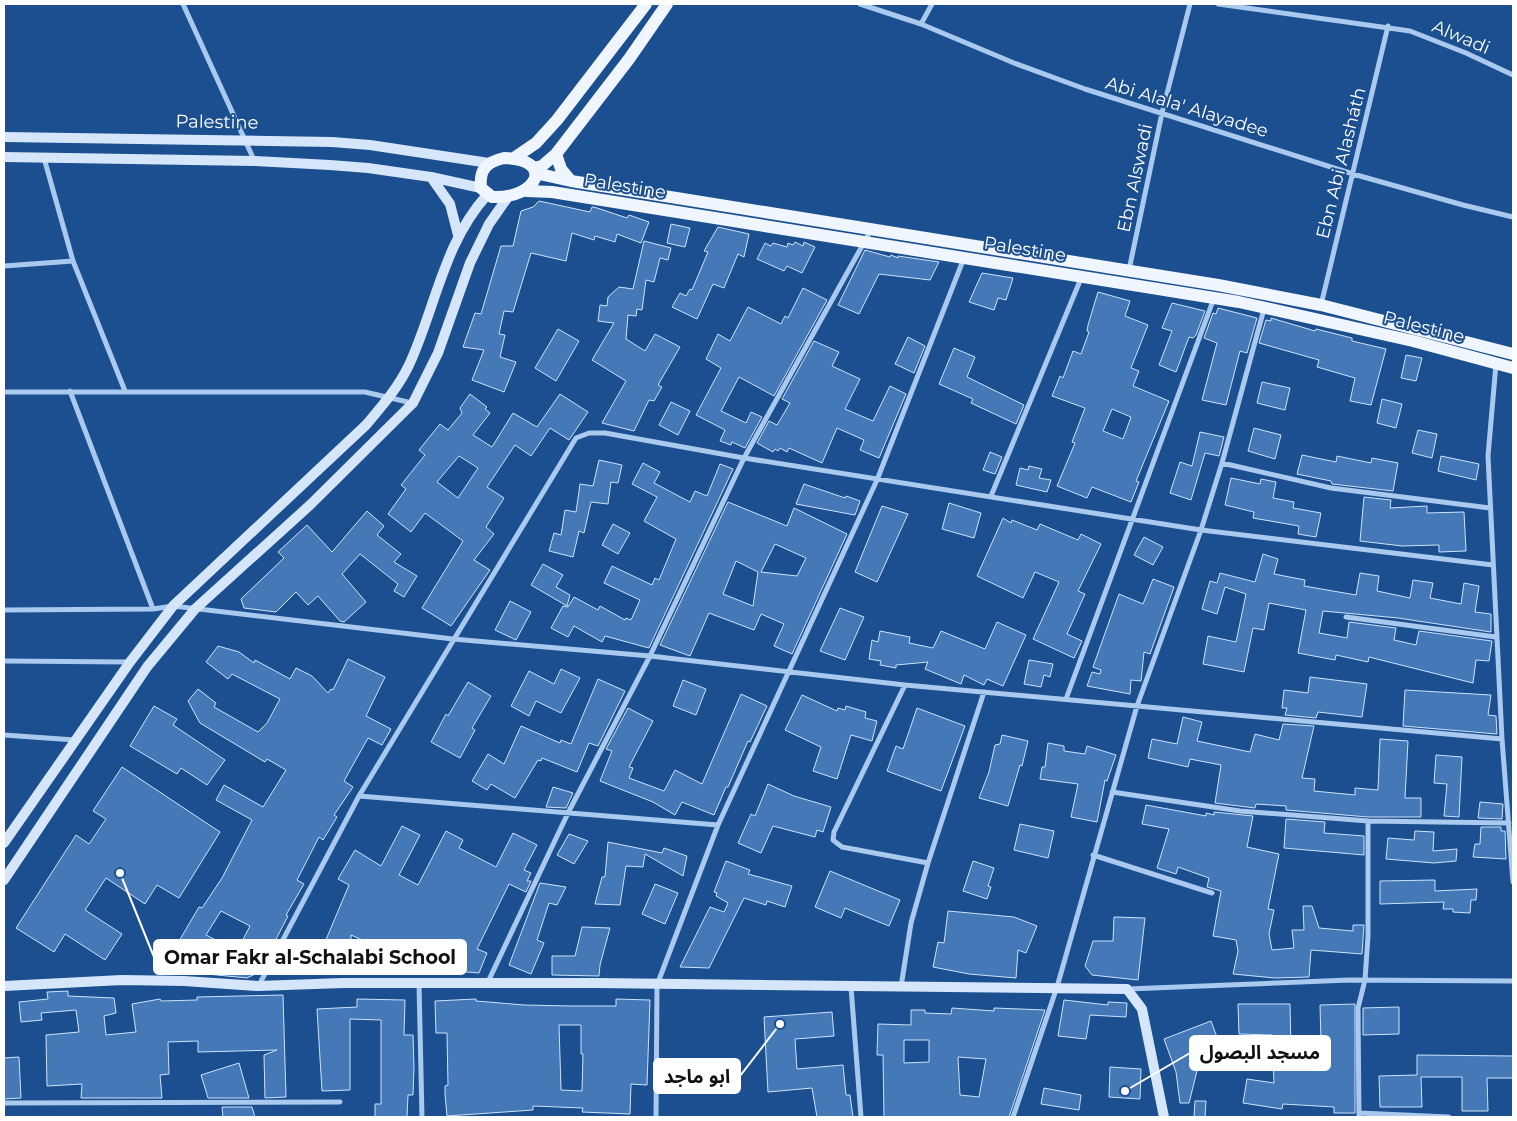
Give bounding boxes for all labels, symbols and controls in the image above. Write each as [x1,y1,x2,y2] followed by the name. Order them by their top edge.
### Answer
[1429,15,1493,59] street label: Alwadi
[1103,72,1271,142] street label: Abi Alala' Alayadee
[1312,85,1370,241] street label: Ebn Abi Alasháth
[175,110,259,134] street label: Palestine
[1113,122,1157,234] street label: Ebn Alswadi
[582,169,668,203] street label: Palestine
[982,232,1068,266] street label: Palestine
[1381,306,1467,348] street label: Palestine
[154,940,466,974] callout: Omar Fakr al-Schalabi School
[164,946,456,969] text: Omar Fakr al-Schalabi School
[1190,1036,1330,1070] callout: مسجد البصول
[1200,1041,1320,1064] text: مسجد البصول
[654,1059,740,1093] callout: ابو ماجد
[664,1065,730,1088] text: ابو ماجد

